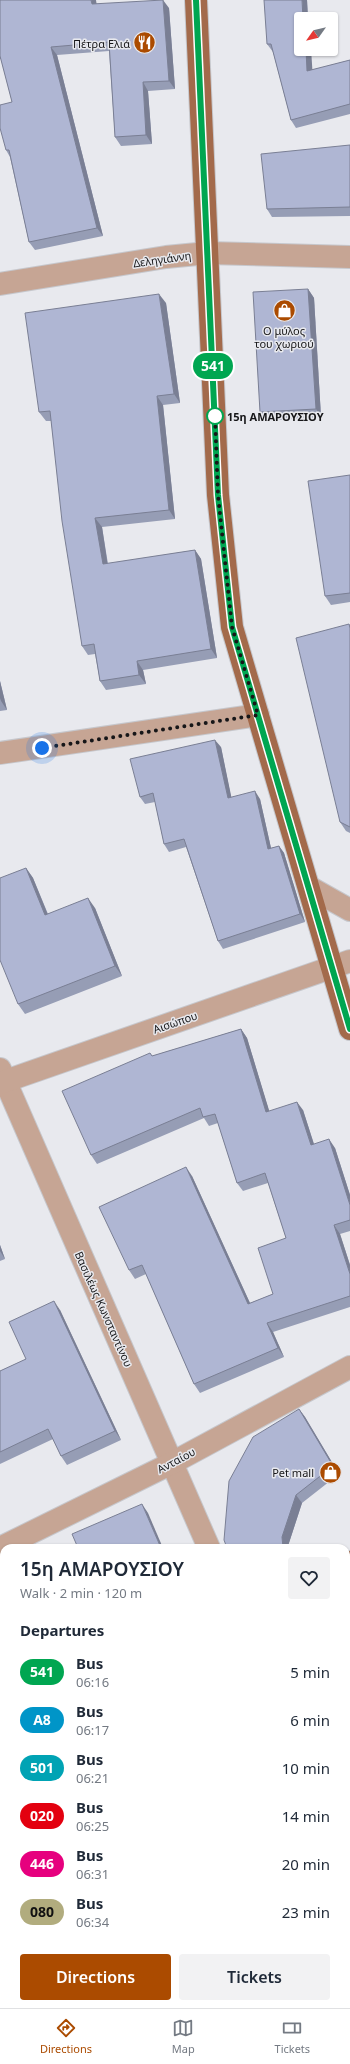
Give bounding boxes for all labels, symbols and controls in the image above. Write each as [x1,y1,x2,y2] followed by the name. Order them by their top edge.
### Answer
[294,12,338,56] north arrow
[294,12,338,56] map controls
[132,30,158,56] restaurant icon: Πέτρα Ελιά
[73,36,130,51] place label: Πέτρα Ελιά
[132,248,192,270] street label: Δεληγιάννη
[271,297,297,323] shop icon: Ο μύλος του χωριού
[254,323,314,351] place label: Ο μύλος του χωριού
[190,353,236,379] line badge: 541
[201,356,225,375] text: 541
[206,407,224,425] marker: 15η ΑΜΑΡΟΥΣΙΟΥ
[227,409,324,424] place label: 15η ΑΜΑΡΟΥΣΙΟΥ
[32,738,52,758] your location
[151,1007,199,1037] street label: Αισώπου
[72,1249,136,1369] street label: Βασιλέως Κωνσταντίνου
[154,1444,198,1476] street label: Ανταίου
[317,1459,343,1485] shop icon: Pet mall
[272,1465,314,1480] place label: Pet mall
[20,1556,184,1582] text: 15η ΑΜΑΡΟΥΣΙΟΥ
[288,1557,330,1599] button: heart
[20,1584,142,1602] text: Walk · 2 min · 120 m
[20,1620,104,1640] text: Departures
[76,1653,103,1673] text: Bus
[30,1662,54,1681] text: 541
[290,1662,330,1682] text: 5 min
[76,1673,109,1691] text: 06:16
[76,1701,103,1721] text: Bus
[33,1710,51,1729] text: A8
[290,1710,330,1730] text: 6 min
[76,1721,109,1739] text: 06:17
[76,1749,103,1769] text: Bus
[30,1758,54,1777] text: 501
[282,1758,330,1778] text: 10 min
[76,1769,109,1787] text: 06:21
[76,1797,103,1817] text: Bus
[30,1806,54,1825] text: 020
[282,1806,330,1826] text: 14 min
[76,1817,109,1835] text: 06:25
[76,1845,103,1865] text: Bus
[30,1854,54,1873] text: 446
[282,1854,330,1874] text: 20 min
[76,1865,109,1883] text: 06:31
[76,1893,103,1913] text: Bus
[30,1902,54,1921] text: 080
[282,1902,330,1922] text: 23 min
[76,1913,109,1931] text: 06:34
[20,1954,171,2000] button: Directions
[179,1954,330,2000] button: Tickets
[40,2017,92,2056] tab: Directions
[172,2017,195,2056] tab: Map
[275,2017,310,2056] tab: Tickets

